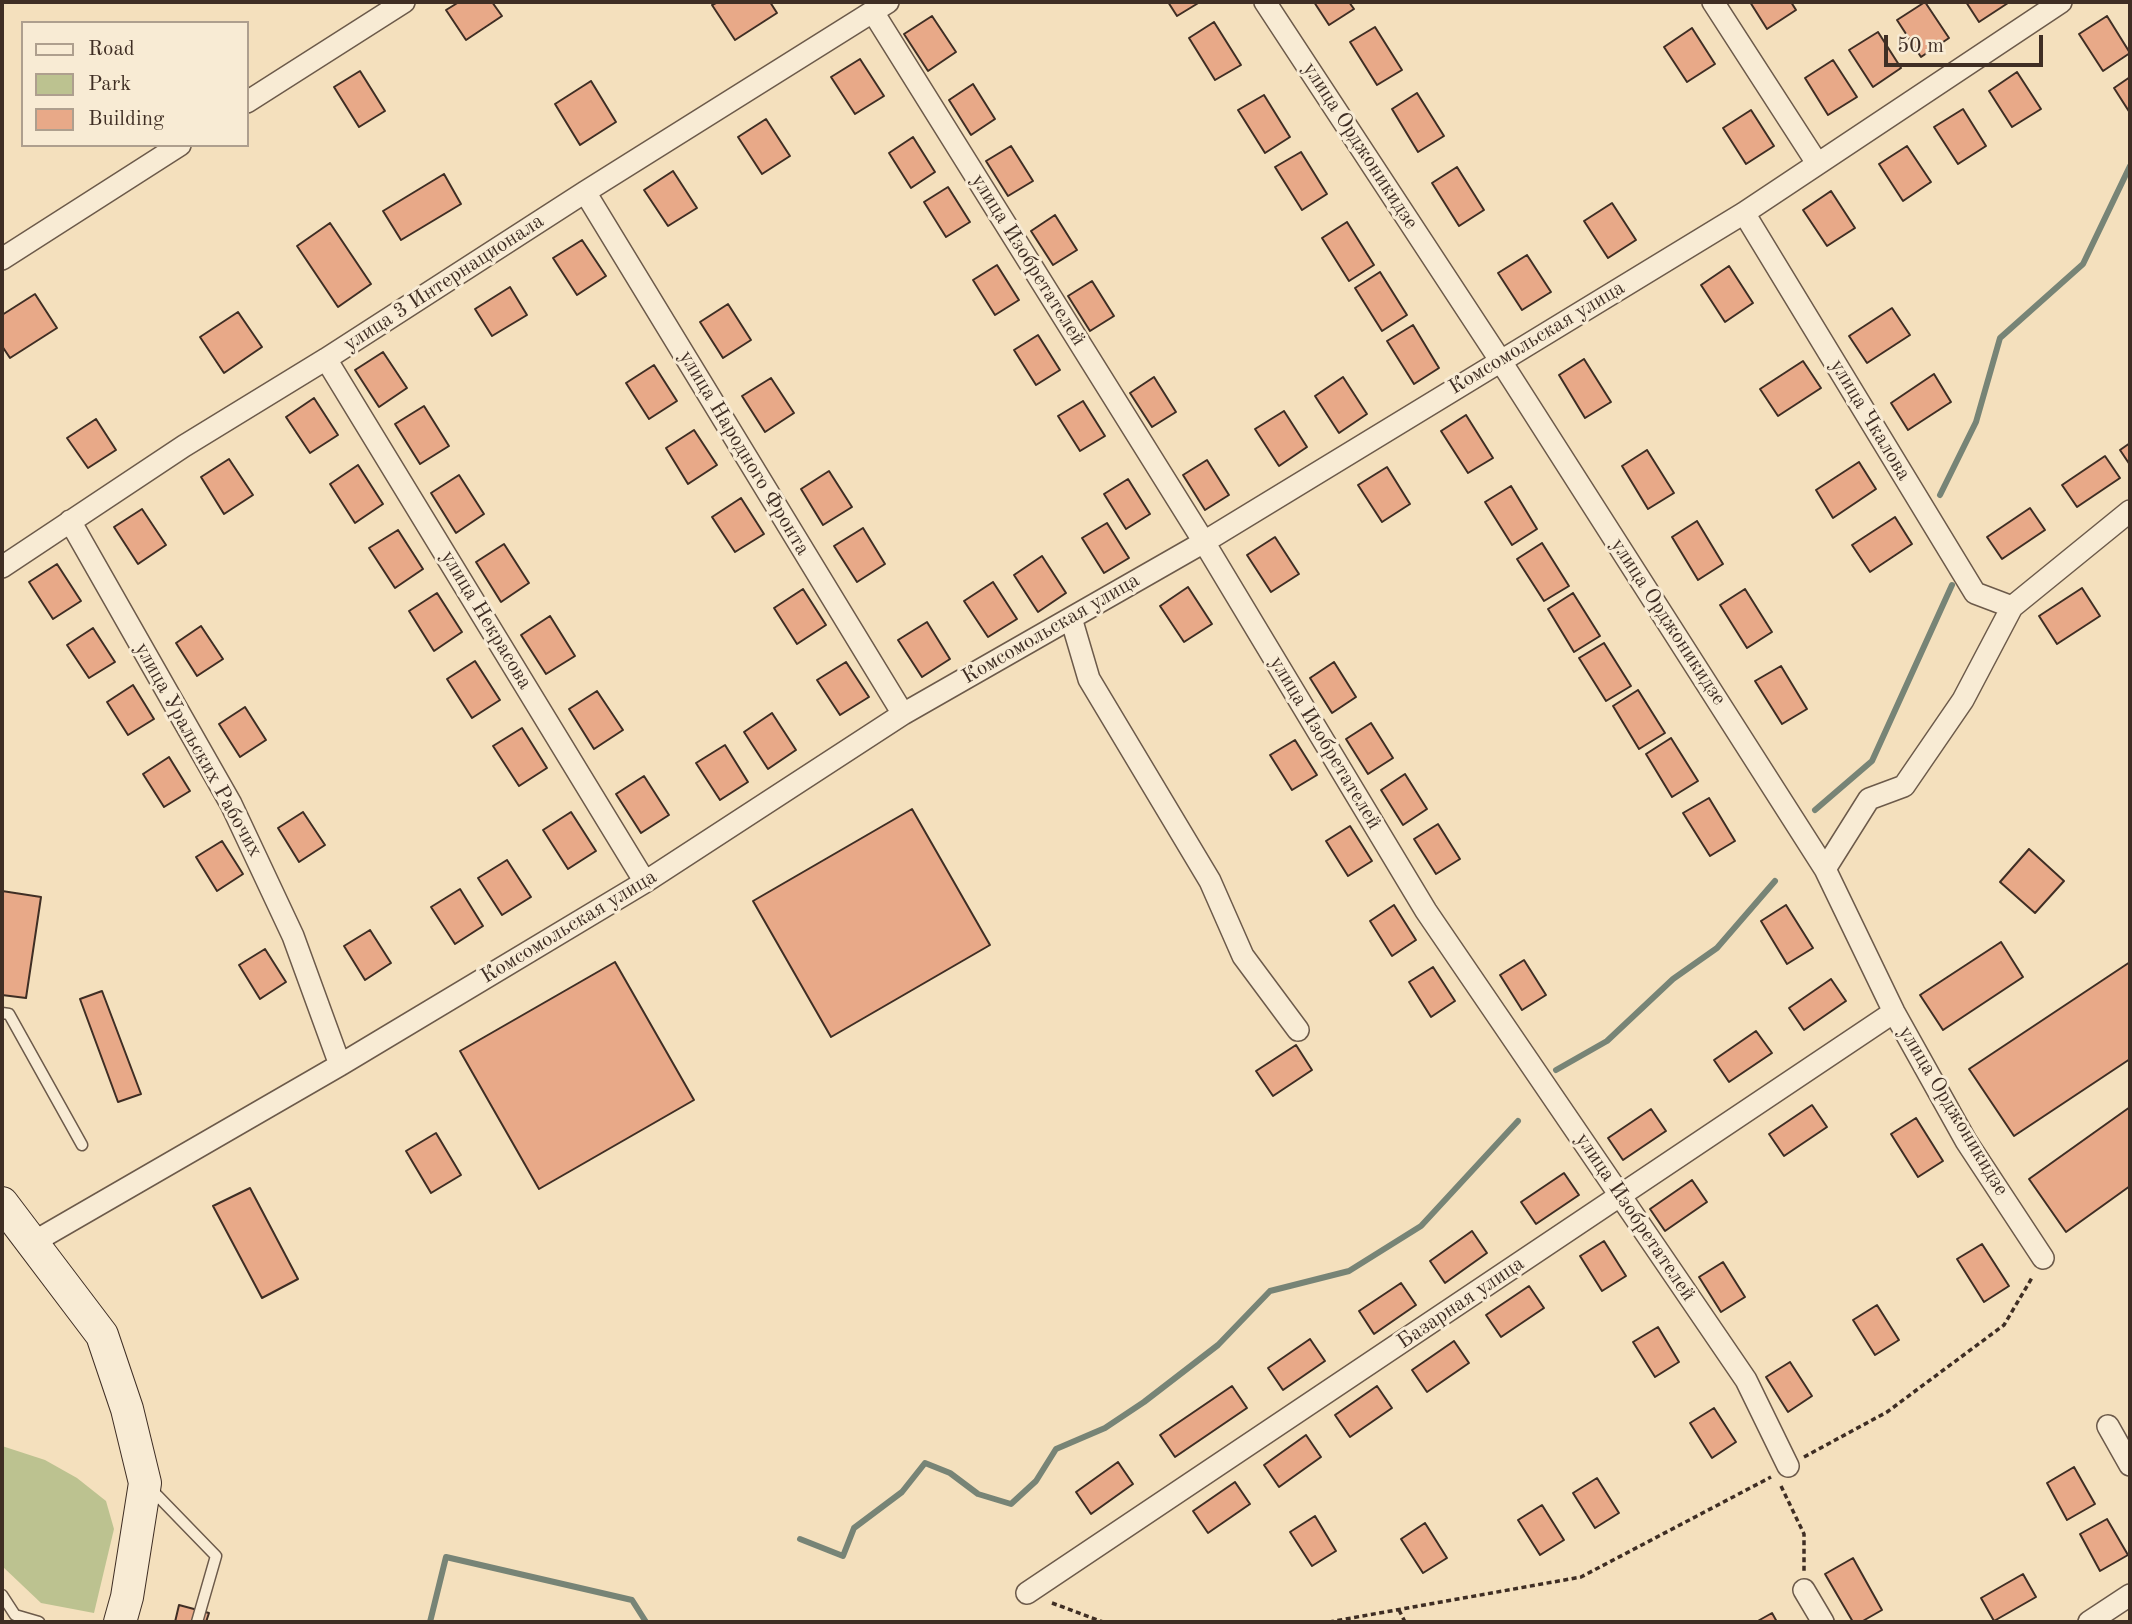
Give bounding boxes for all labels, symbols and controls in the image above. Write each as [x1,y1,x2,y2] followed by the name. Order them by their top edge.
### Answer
[21,21,248,147] legend
[1887,21,2046,65] scale bar
[1897,36,1944,57] text: 50 m
[88,39,135,60] text: Road
[1297,58,1423,234] street label: улица Орджоникидзе
[88,74,131,95] text: Park
[88,109,164,130] text: Building
[965,170,1091,350] street label: улица Изобретателей
[339,209,549,357] street label: улица 3 Интернационала
[1444,275,1630,401] street label: Комсомольская улица
[673,346,815,560] street label: улица Народного Фронта
[1824,355,1916,485] street label: улица Чкалова
[1605,534,1731,710] street label: улица Орджоникидзе
[435,546,537,694] street label: улица Некрасова
[958,568,1144,690] street label: Комсомольская улица
[128,638,268,862] street label: улица Уральских Рабочих
[1263,652,1387,834] street label: улица Изобретателей
[476,864,662,990] street label: Комсомольская улица
[1892,1021,2014,1201] street label: улица Орджоникидзе
[1569,1128,1701,1306] street label: улица Изобретателей
[1393,1251,1529,1355] street label: Базарная улица

